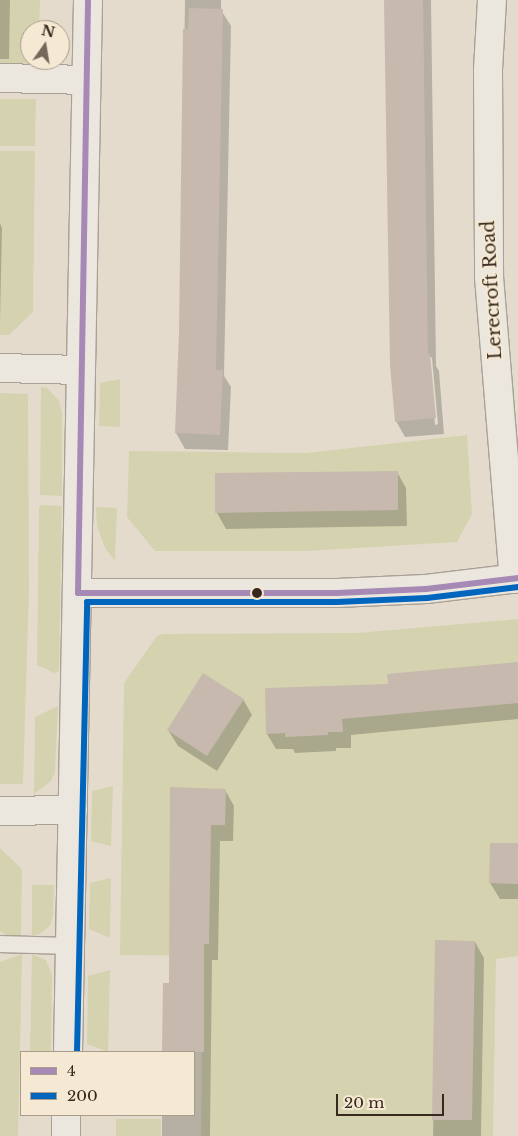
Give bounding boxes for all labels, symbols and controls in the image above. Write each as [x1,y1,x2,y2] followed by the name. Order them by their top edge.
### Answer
[20,20,70,70] north arrow
[40,21,57,42] text: N
[478,220,506,360] street label: Lerecroft Road
[252,588,262,598] unlabelled marker
[20,1051,195,1116] legend
[67,1061,76,1080] text: 4
[338,1084,446,1116] scale bar
[67,1086,98,1105] text: 200
[344,1093,384,1112] text: 20 m

